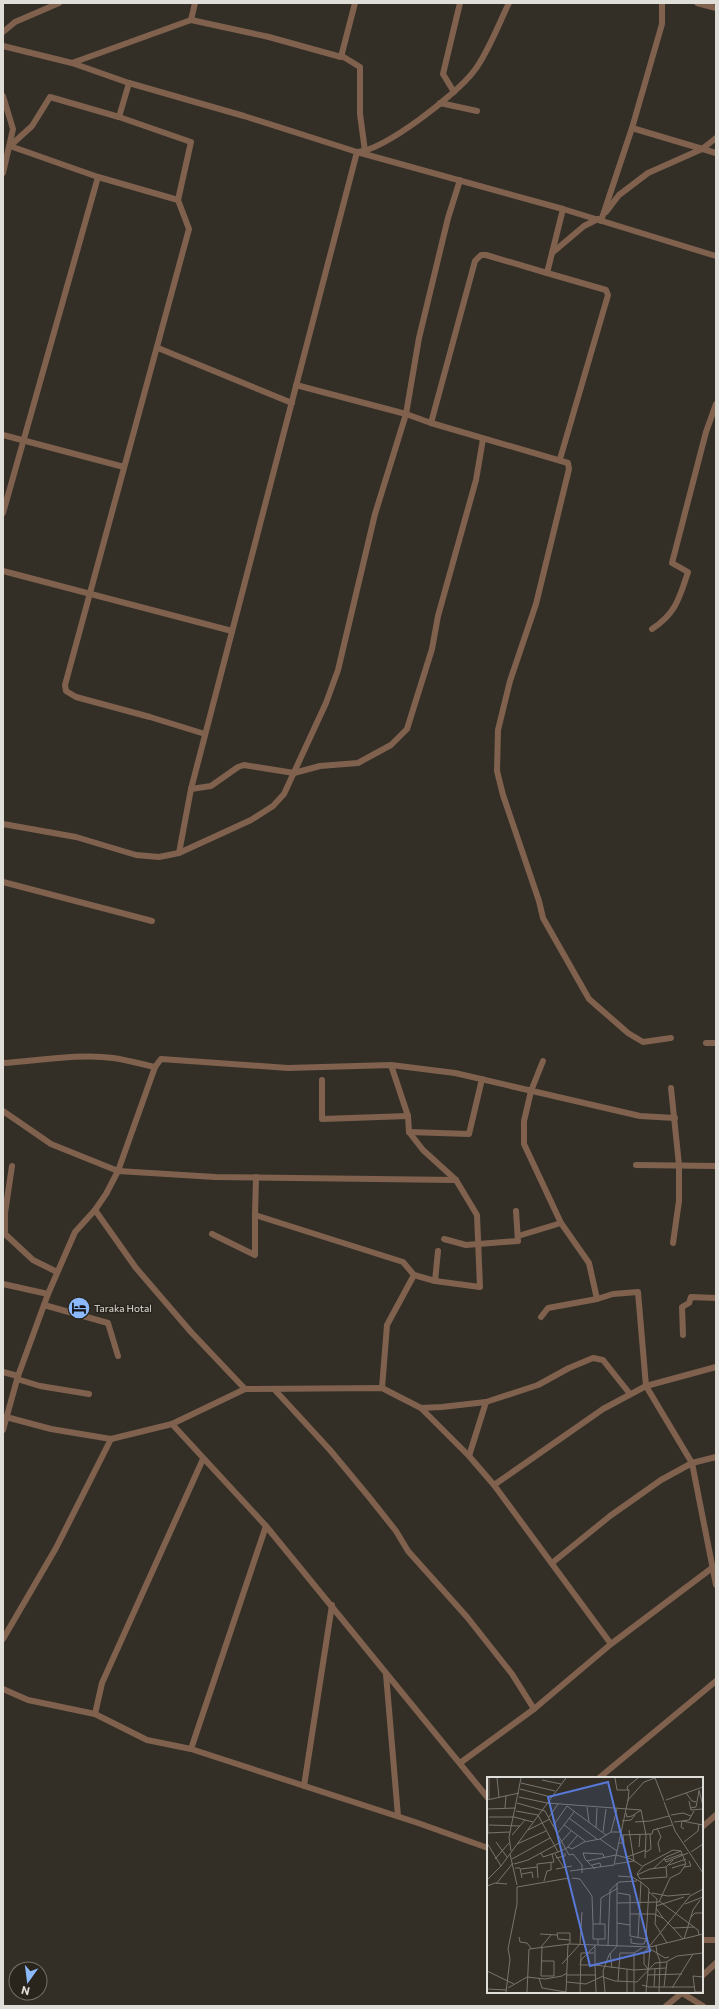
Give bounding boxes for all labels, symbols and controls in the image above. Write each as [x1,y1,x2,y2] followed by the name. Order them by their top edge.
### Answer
[66,1295,92,1321] hotel icon: Taraka Hotal
[94,1302,152,1314] place label: Taraka Hotal
[487,1777,703,1993] inset map
[8,1961,48,2001] north arrow
[20,1984,31,1998] text: N

